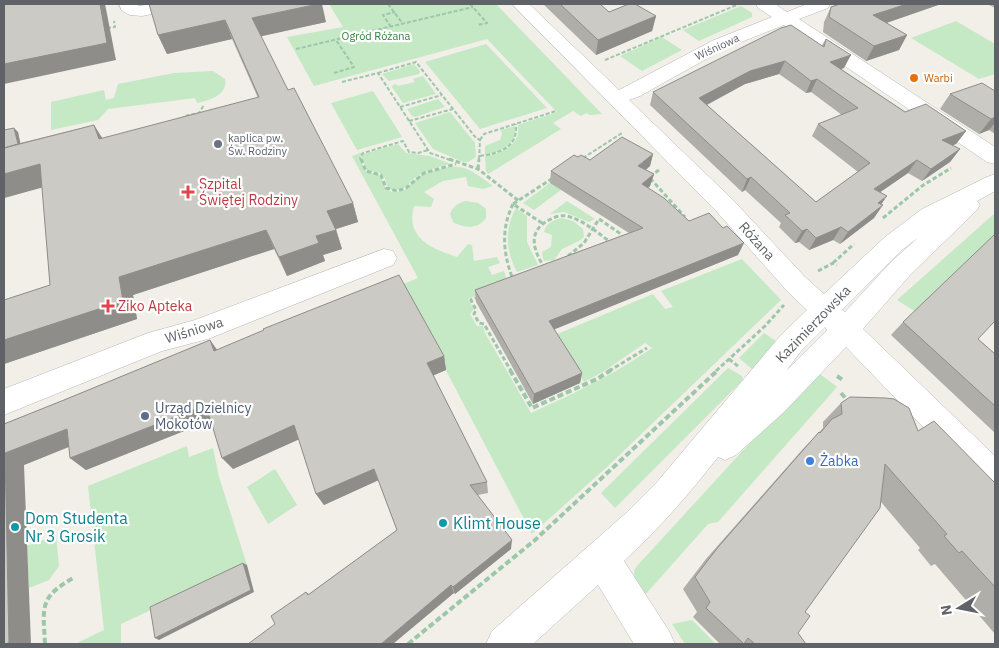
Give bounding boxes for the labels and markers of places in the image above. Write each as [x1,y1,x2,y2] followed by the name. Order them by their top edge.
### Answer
[924,71,953,85] place label: Warbi
[908,72,920,84] marker: Warbi
[228,131,288,158] place label: kaplica pw. Św. Rodziny
[212,138,224,150] marker: kaplica pw. Św. Rodziny
[199,175,298,209] place label: Szpital Świętej Rodziny
[181,185,195,199] marker: Szpital Świętej Rodziny
[118,297,193,315] place label: Ziko Apteka
[102,300,114,312] marker: Ziko Apteka
[155,399,251,433] place label: Urząd Dzielnicy Mokotów
[139,410,151,422] marker: Urząd Dzielnicy Mokotów
[820,452,859,470] place label: Żabka
[804,455,816,467] marker: Żabka
[25,508,128,546] place label: Dom Studenta Nr 3 Grosik
[453,513,541,533] place label: Klimt House
[437,517,449,529] marker: Klimt House
[9,521,21,533] marker: Dom Studenta Nr 3 Grosik

